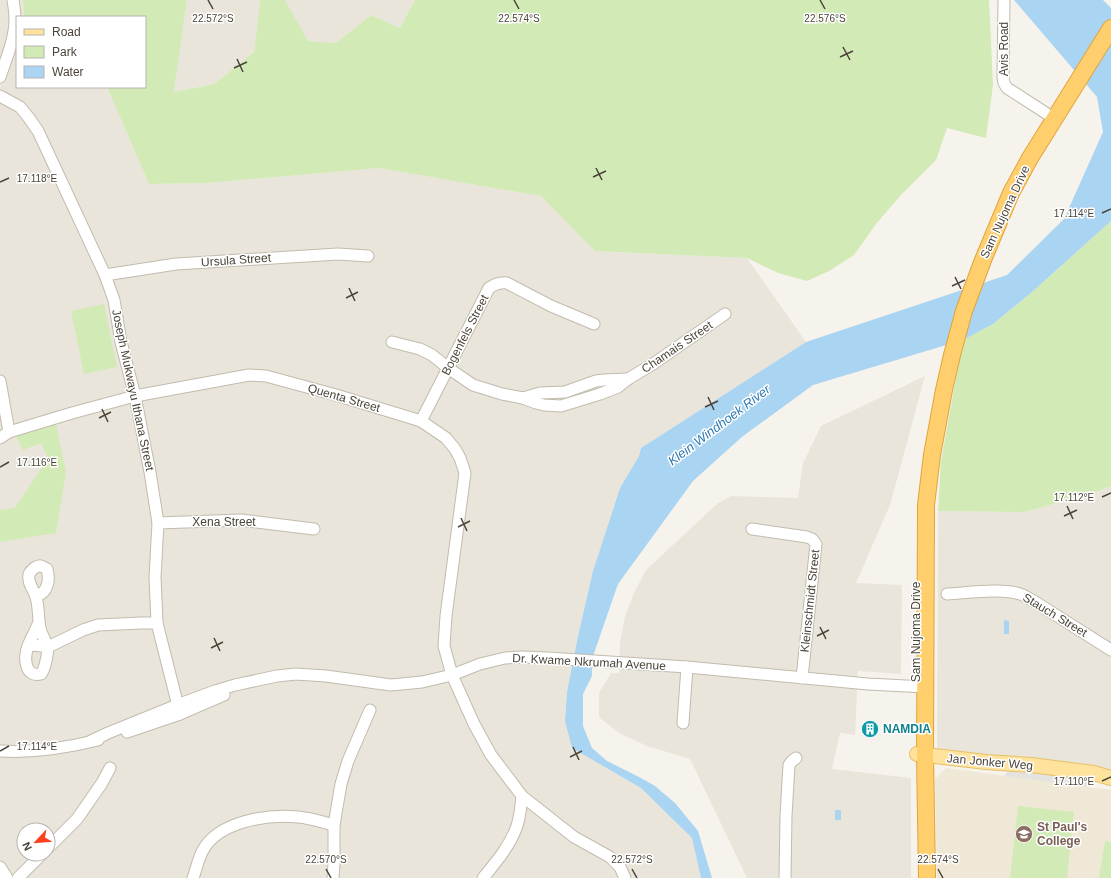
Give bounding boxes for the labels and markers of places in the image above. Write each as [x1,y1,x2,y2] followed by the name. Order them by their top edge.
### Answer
[860,719,880,739] building icon: NAMDIA
[883,722,931,736] place label: NAMDIA
[1037,820,1088,848] place label: St Paul's College
[1014,824,1034,844] school or university icon: St Paul's College

